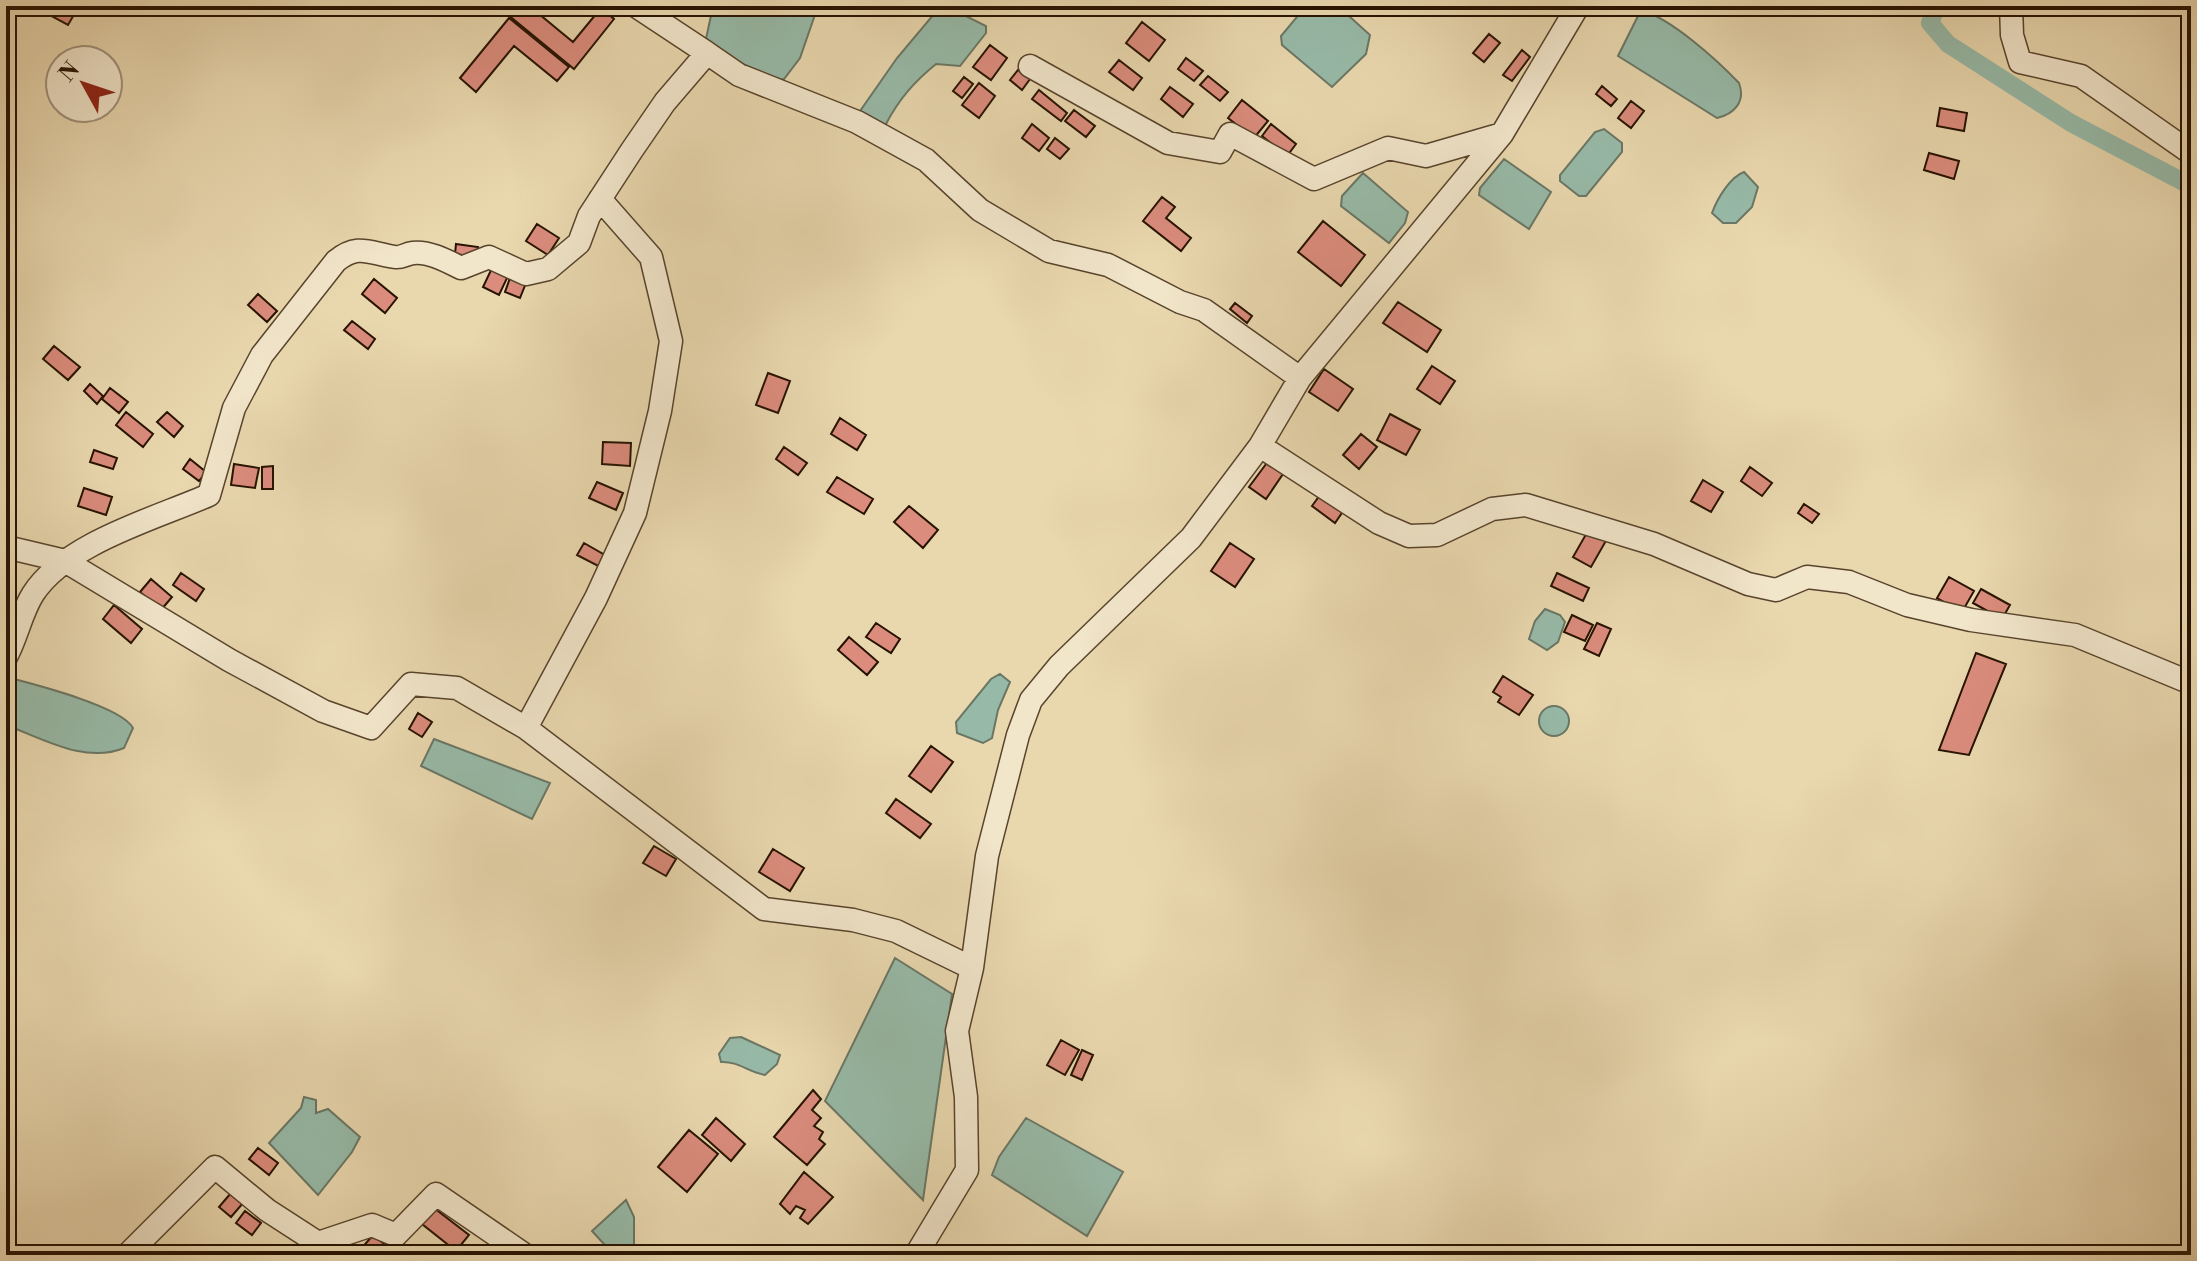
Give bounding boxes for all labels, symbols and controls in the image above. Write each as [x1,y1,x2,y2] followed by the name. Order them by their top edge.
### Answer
[44,44,124,124] north arrow
[54,56,86,87] text: N

